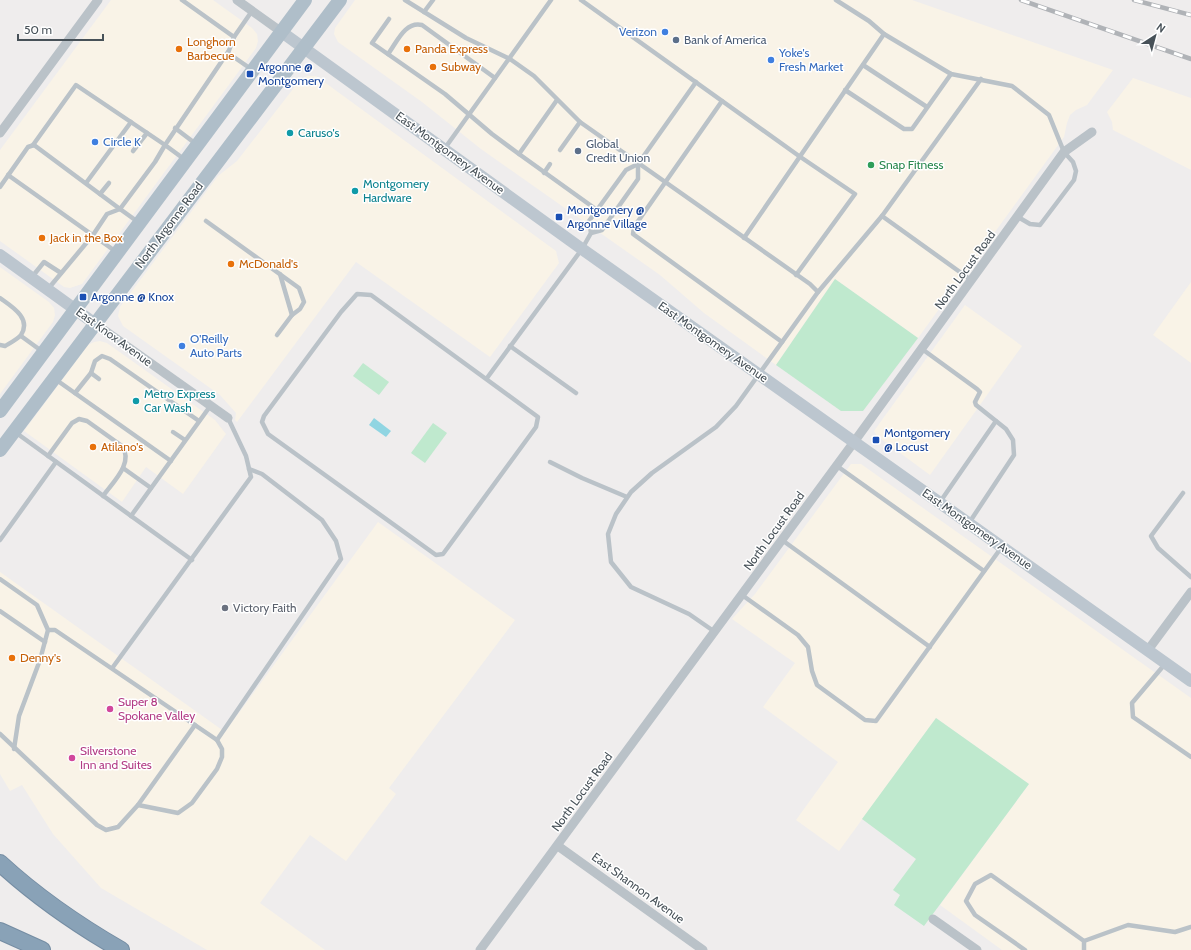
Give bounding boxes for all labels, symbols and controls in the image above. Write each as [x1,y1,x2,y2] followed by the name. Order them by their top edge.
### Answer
[18,16,103,42] scale bar
[1135,16,1175,56] north arrow
[1154,20,1168,36] text: N
[24,22,52,37] text: 50 m
[619,24,657,39] place label: Verizon
[660,27,670,37] marker: Verizon
[684,32,767,47] place label: Bank of America
[187,34,236,63] place label: Longhorn Barbecue
[671,35,681,45] marker: Bank of America
[415,41,488,56] place label: Panda Express
[174,44,184,54] marker: Longhorn Barbecue
[402,44,412,54] marker: Panda Express
[778,45,843,74] place label: Yoke's Fresh Market
[766,55,776,65] marker: Yoke's Fresh Market
[258,59,324,88] place label: Argonne @ Montgomery
[441,59,481,74] place label: Subway
[428,62,438,72] marker: Subway
[245,69,255,79] marker: Argonne @ Montgomery
[393,108,508,197] street label: East Montgomery Avenue
[298,125,339,140] place label: Caruso's
[285,128,295,138] marker: Caruso's
[103,134,141,149] place label: Circle K
[586,136,650,165] place label: Global Credit Union
[90,137,100,147] marker: Circle K
[573,146,583,156] marker: Global Credit Union
[879,157,943,172] place label: Snap Fitness
[866,160,876,170] marker: Snap Fitness
[363,176,429,205] place label: Montgomery Hardware
[131,179,206,271] street label: North Argonne Road
[350,186,360,196] marker: Montgomery Hardware
[567,202,647,231] place label: Montgomery @ Argonne Village
[554,212,564,222] marker: Montgomery @ Argonne Village
[931,227,998,312] street label: North Locust Road
[49,230,123,245] place label: Jack in the Box
[37,233,47,243] marker: Jack in the Box
[239,256,298,271] place label: McDonald's
[226,259,236,269] marker: McDonald's
[91,289,174,304] place label: Argonne @ Knox
[78,292,88,302] marker: Argonne @ Knox
[655,298,771,385] street label: East Montgomery Avenue
[73,304,155,369] street label: East Knox Avenue
[190,331,242,360] place label: O'Reilly Auto Parts
[177,341,187,351] marker: O'Reilly Auto Parts
[144,386,215,415] place label: Metro Express Car Wash
[131,396,141,406] marker: Metro Express Car Wash
[884,425,950,454] place label: Montgomery @ Locust
[871,435,881,445] marker: Montgomery @ Locust
[101,439,143,454] place label: Atilano's
[88,442,98,452] marker: Atilano's
[919,485,1035,572] street label: East Montgomery Avenue
[740,488,807,573] street label: North Locust Road
[233,600,296,615] place label: Victory Faith
[220,603,230,613] marker: Victory Faith
[20,650,61,665] place label: Denny's
[7,653,17,663] marker: Denny's
[118,694,195,723] place label: Super 8 Spokane Valley
[105,704,115,714] marker: Super 8 Spokane Valley
[80,743,152,772] place label: Silverstone Inn and Suites
[548,749,615,834] street label: North Locust Road
[67,753,77,763] marker: Silverstone Inn and Suites
[589,849,688,926] street label: East Shannon Avenue

